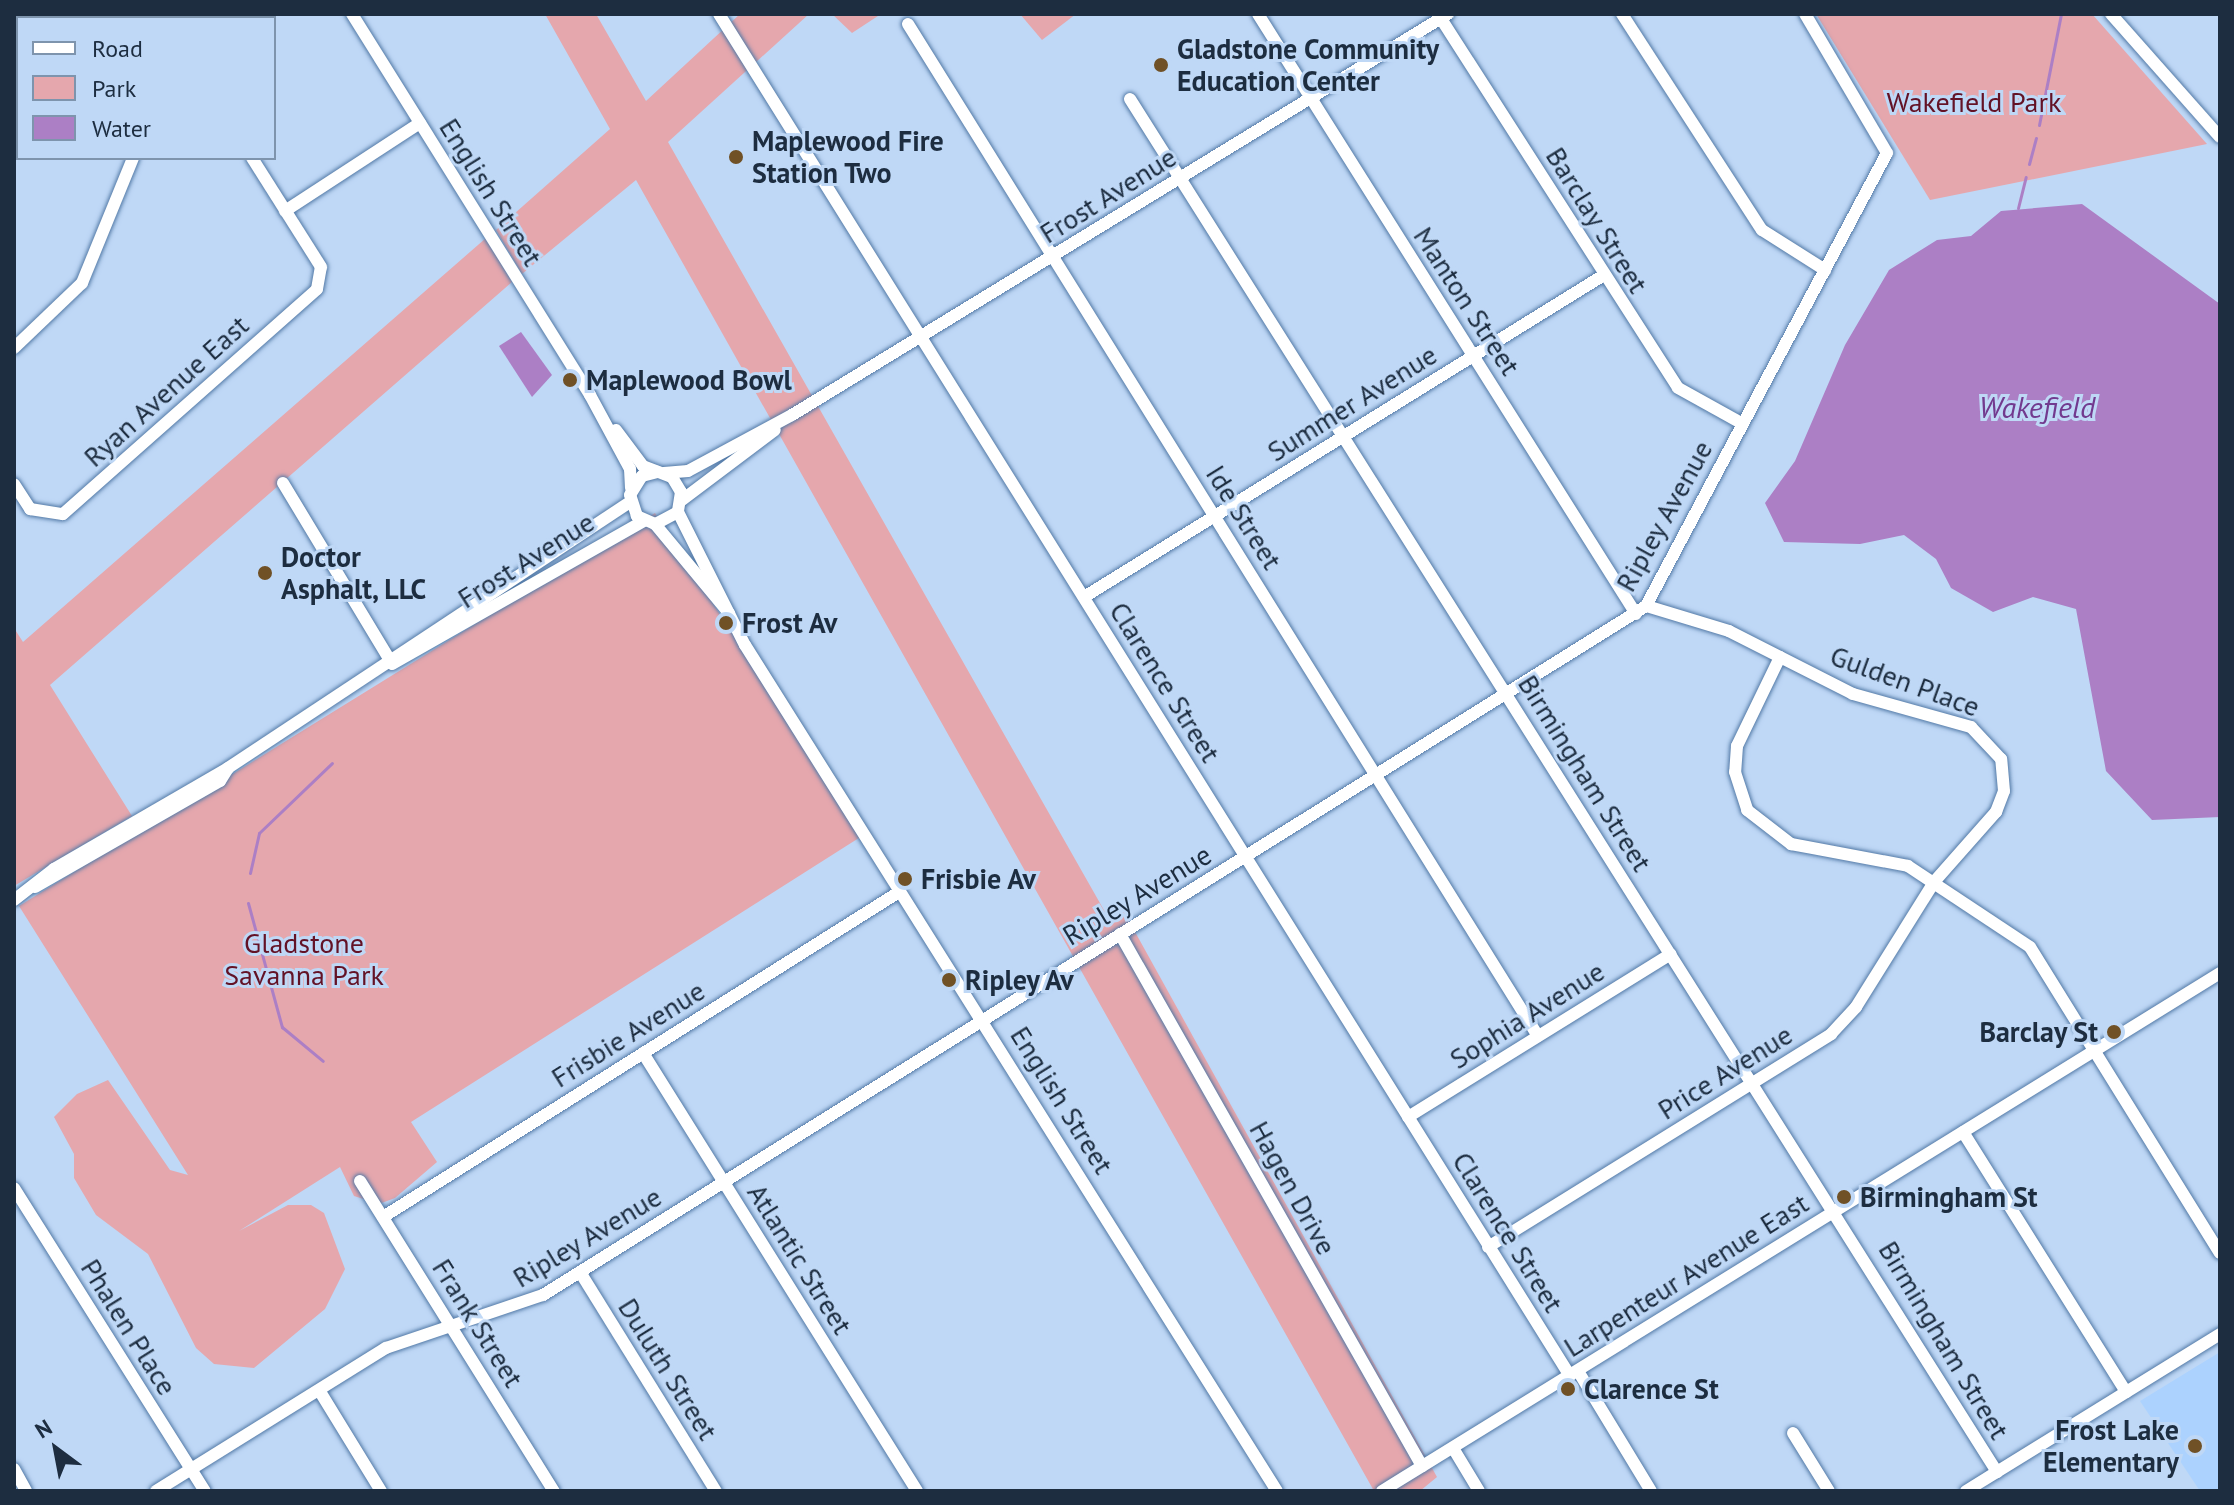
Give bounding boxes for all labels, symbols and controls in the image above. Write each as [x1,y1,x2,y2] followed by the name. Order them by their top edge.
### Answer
[16,16,276,160] legend
[1177,32,1439,98] place label: Gladstone Community Education Center
[92,33,143,64] text: Road
[1152,56,1170,74] marker: Gladstone Community Education Center
[92,73,136,104] text: Park
[1887,85,2061,119] park label: Wakefield Park
[432,112,550,272] street label: English Street
[92,113,151,144] text: Water
[752,124,944,190] place label: Maplewood Fire Station Two
[1033,140,1183,250] street label: Frost Avenue
[1539,141,1655,299] street label: Barclay Street
[727,148,745,166] marker: Maplewood Fire Station Two
[1407,221,1527,381] street label: Manton Street
[77,308,255,474] street label: Ryan Avenue East
[1261,337,1443,469] street label: Summer Avenue
[586,363,792,397] place label: Maplewood Bowl
[561,371,579,389] marker: Maplewood Bowl
[1979,389,2095,425] water label: Wakefield
[1608,434,1720,598] street label: Ripley Avenue
[1199,459,1289,575] street label: Ide Street
[451,505,601,615] street label: Frost Avenue
[281,540,428,606] place label: Doctor Asphalt, LLC
[256,564,274,582] marker: Doctor Asphalt, LLC
[1102,596,1228,768] street label: Clarence Street
[742,606,839,640] place label: Frost Av
[717,614,735,632] marker: Frost Av
[1826,638,1984,724] street label: Gulden Place
[1511,669,1659,877] street label: Birmingham Street
[1056,837,1218,953] street label: Ripley Avenue
[921,862,1037,896] place label: Frisbie Av
[896,870,914,888] marker: Frisbie Av
[224,926,384,992] park label: Gladstone Savanna Park
[1443,954,1611,1076] street label: Sophia Avenue
[965,963,1076,997] place label: Ripley Av
[940,971,958,989] marker: Ripley Av
[545,973,711,1095] street label: Frisbie Avenue
[1978,1015,2098,1049] place label: Barclay St
[1651,1017,1799,1127] street label: Price Avenue
[1003,1020,1121,1180] street label: English Street
[2105,1023,2123,1041] marker: Barclay St
[1243,1115,1343,1261] street label: Hagen Drive
[1445,1146,1571,1318] street label: Clarence Street
[740,1177,860,1341] street label: Atlantic Street
[506,1179,668,1295] street label: Ripley Avenue
[1860,1180,2038,1214] place label: Birmingham St
[1557,1186,1815,1364] street label: Larpenteur Avenue East
[1835,1188,1853,1206] marker: Birmingham St
[1872,1235,2016,1445] street label: Birmingham Street
[425,1252,531,1394] street label: Frank Street
[74,1253,184,1401] street label: Phalen Place
[611,1292,725,1446] street label: Duluth Street
[1584,1372,1719,1406] place label: Clarence St
[1559,1380,1577,1398] marker: Clarence St
[16,1409,96,1489] north arrow
[30,1413,57,1444] text: N
[2043,1413,2179,1479] place label: Frost Lake Elementary
[2186,1437,2204,1455] marker: Frost Lake Elementary

